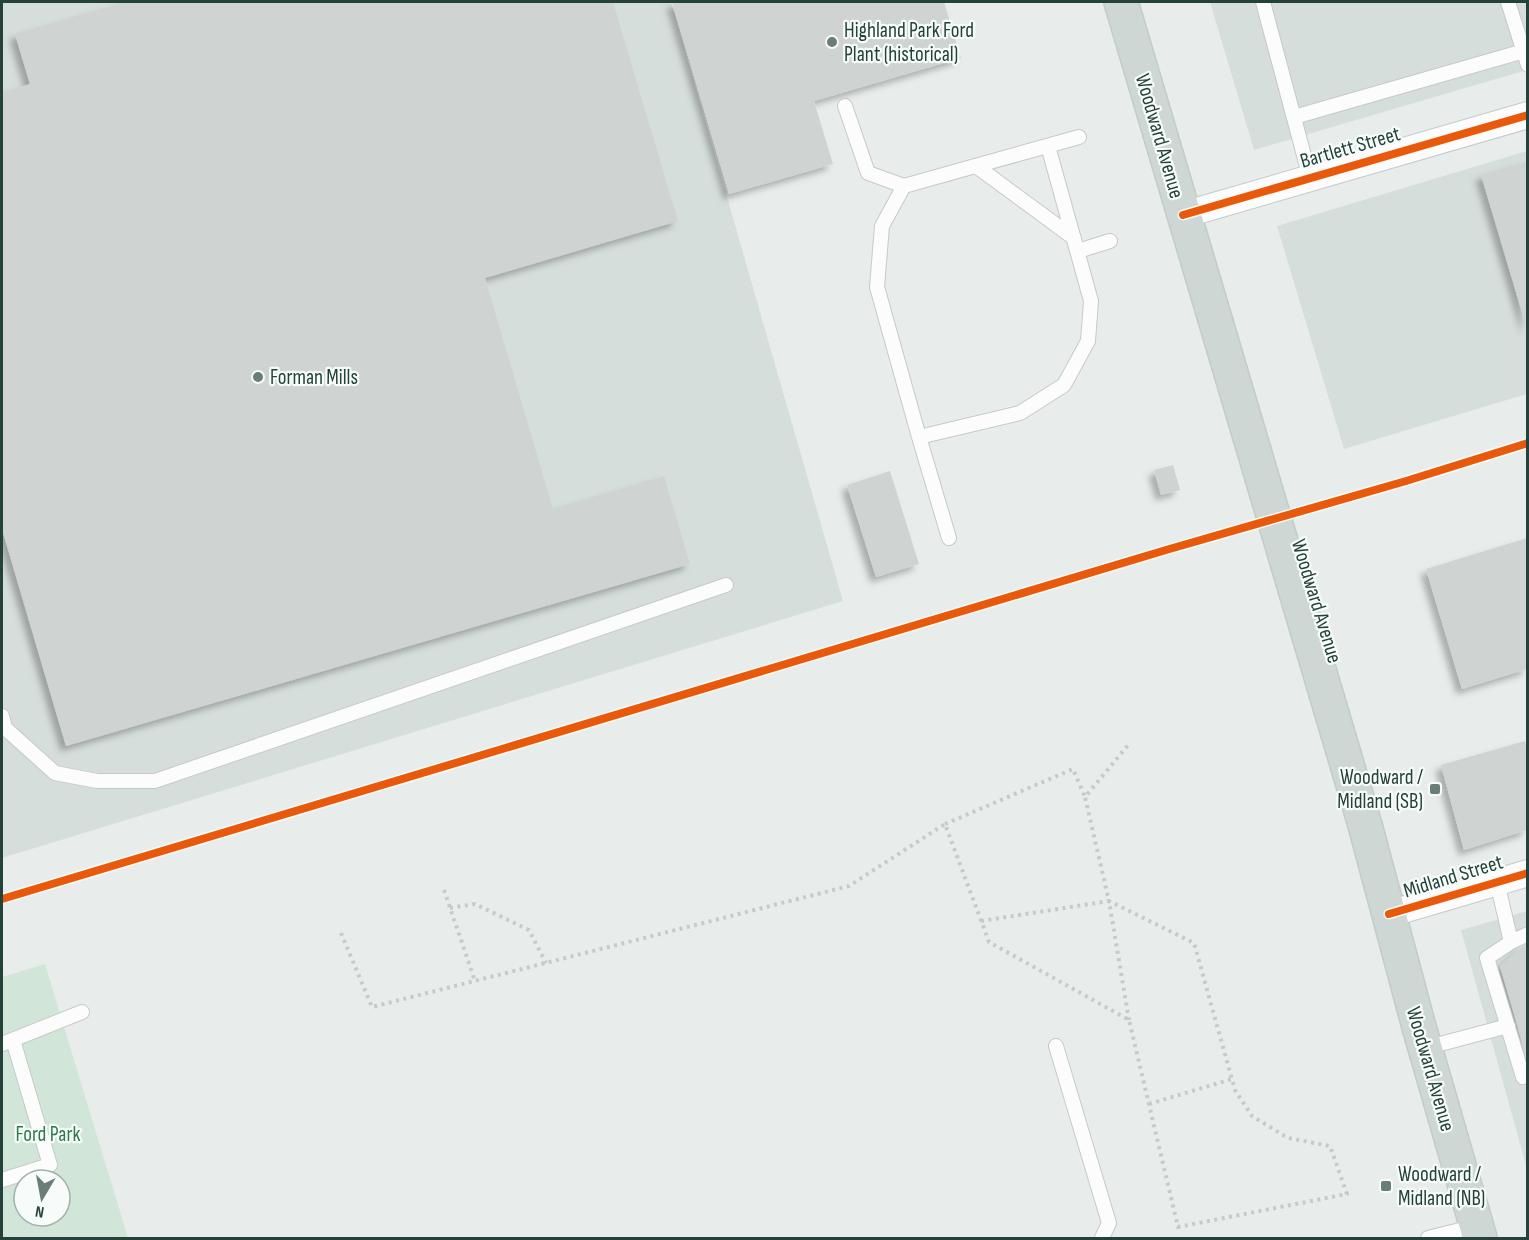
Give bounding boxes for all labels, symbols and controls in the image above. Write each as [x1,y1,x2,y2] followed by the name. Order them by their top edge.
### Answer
[844,18,974,67] place label: Highland Park Ford Plant (historical)
[825,35,839,49] marker: Highland Park Ford Plant (historical)
[1130,71,1189,201] street label: Woodward Avenue
[1297,121,1403,174] street label: Bartlett Street
[270,365,358,390] place label: Forman Mills
[251,370,265,384] marker: Forman Mills
[1286,536,1347,666] street label: Woodward Avenue
[1337,765,1423,814] place label: Woodward / Midland (SB)
[1428,782,1442,796] marker: Woodward / Midland (SB)
[1400,850,1506,903] street label: Midland Street
[1401,1004,1460,1134] street label: Woodward Avenue
[16,1122,80,1147] park label: Ford Park
[1398,1162,1485,1211] place label: Woodward / Midland (NB)
[12,1168,72,1228] north arrow
[1379,1179,1393,1193] marker: Woodward / Midland (NB)
[34,1201,46,1221] text: N

